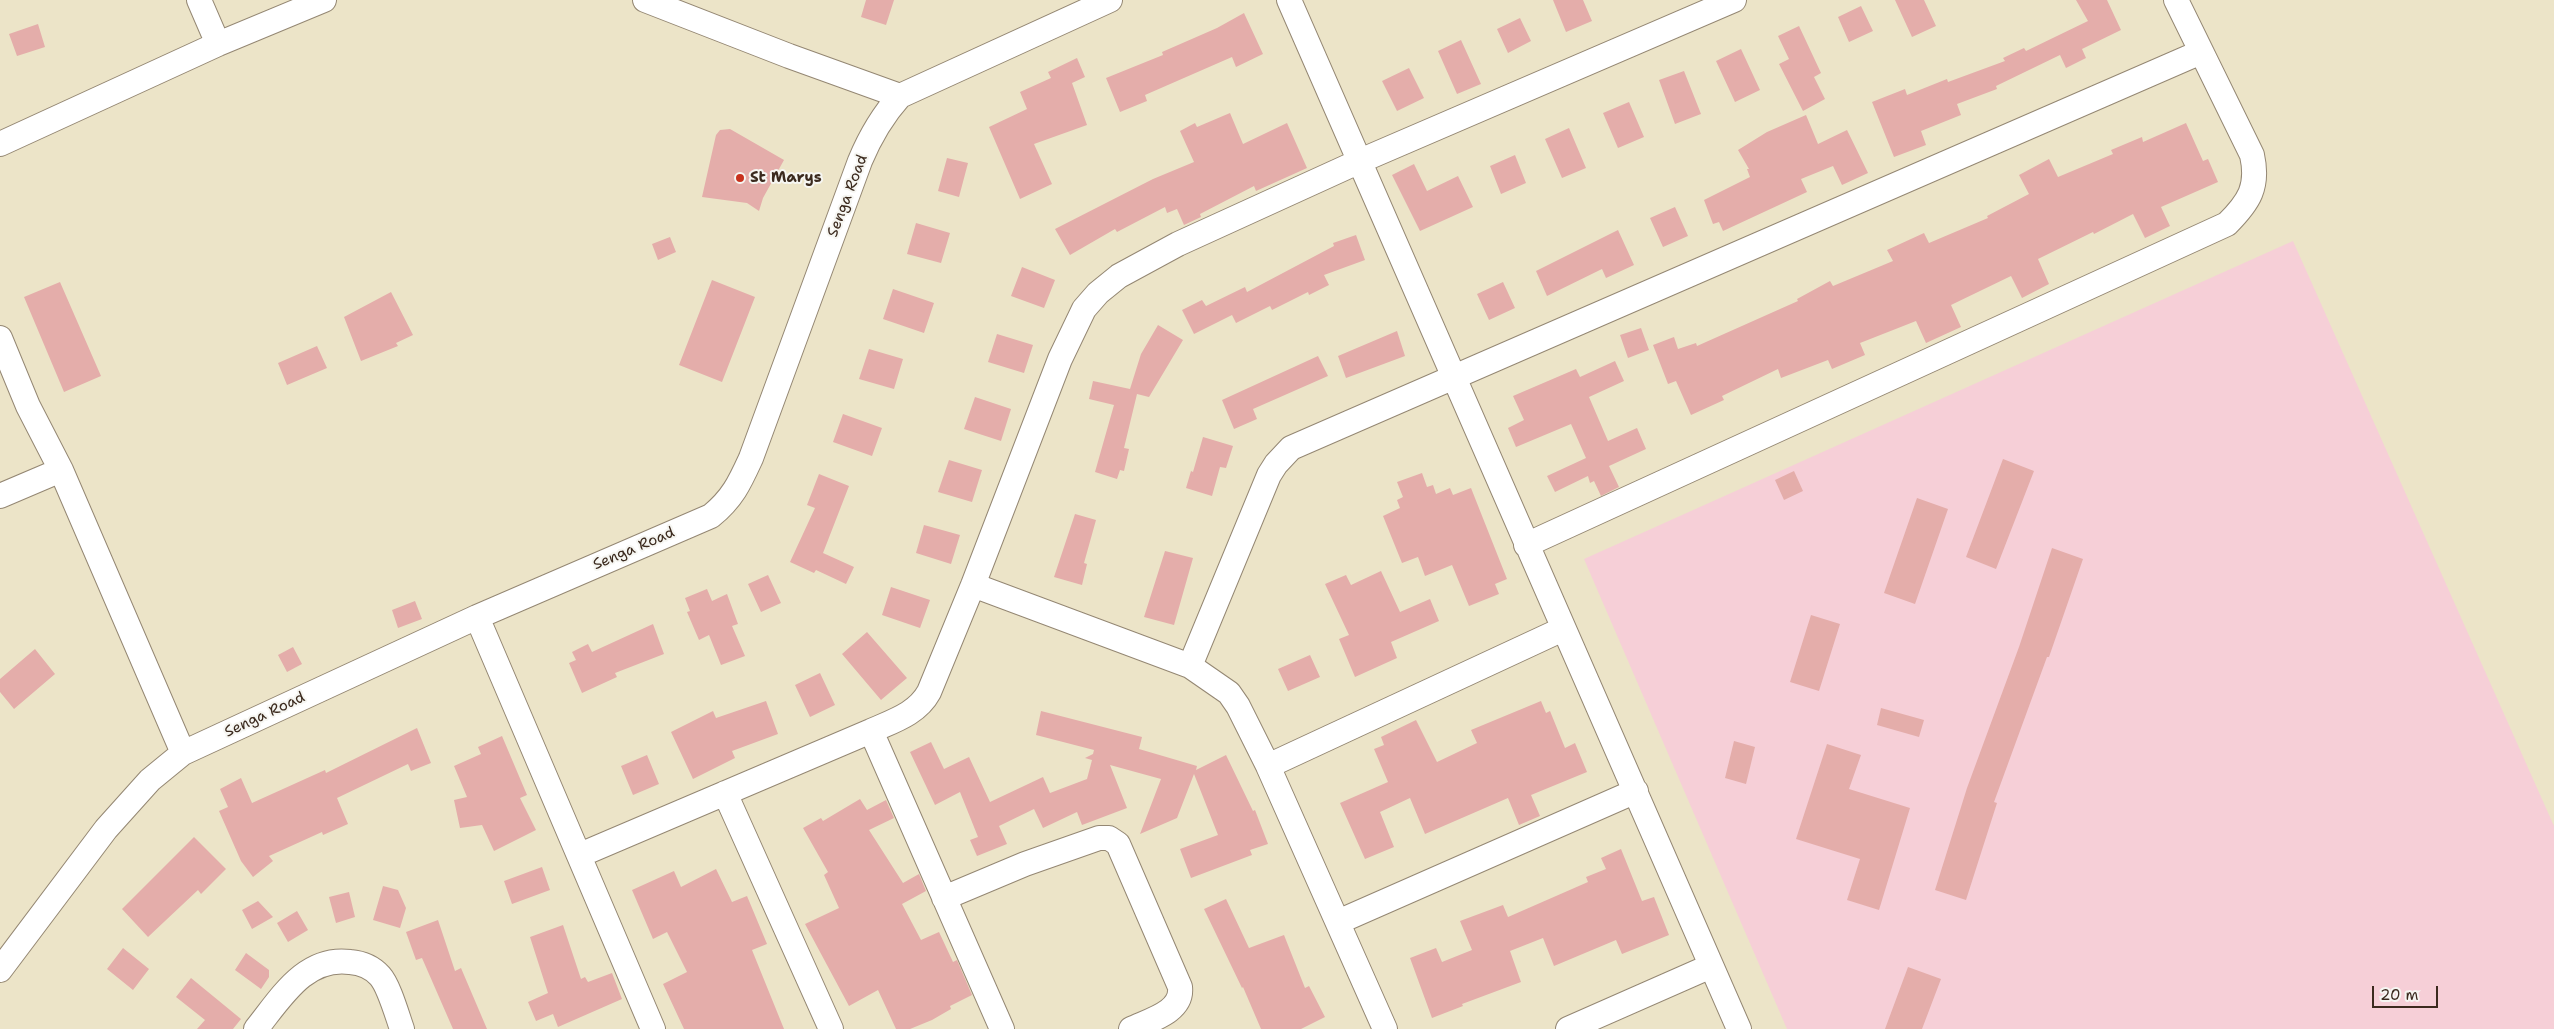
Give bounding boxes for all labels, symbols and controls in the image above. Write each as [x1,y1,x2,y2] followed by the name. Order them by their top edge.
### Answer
[824,152,872,240] street label: Senga Road
[750,169,822,187] place label: St Marys
[734,172,746,184] marker: St Marys
[591,524,677,574] street label: Senga Road
[222,689,308,741] street label: Senga Road
[2374,976,2440,1008] scale bar
[2380,985,2419,1005] text: 20 m

